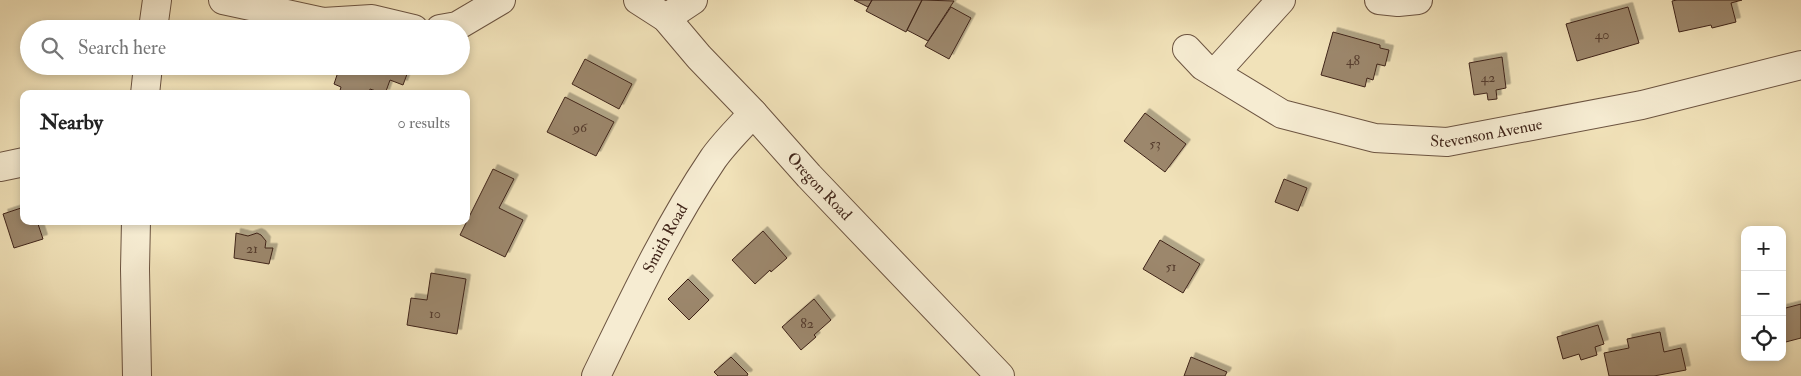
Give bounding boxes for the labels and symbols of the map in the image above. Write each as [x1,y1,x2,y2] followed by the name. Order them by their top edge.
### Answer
[1595,26,1609,43] house number: 40
[1346,52,1360,69] house number: 48
[1481,69,1495,86] house number: 42
[1430,114,1544,152] street label: Stevenson Avenue
[572,119,588,136] house number: 96
[1149,135,1161,152] house number: 53
[783,148,856,225] street label: Oregon Road
[638,200,692,277] street label: Smith Road
[246,240,258,257] house number: 21
[1165,258,1177,275] house number: 51
[429,305,441,322] house number: 10
[800,315,814,332] house number: 82

